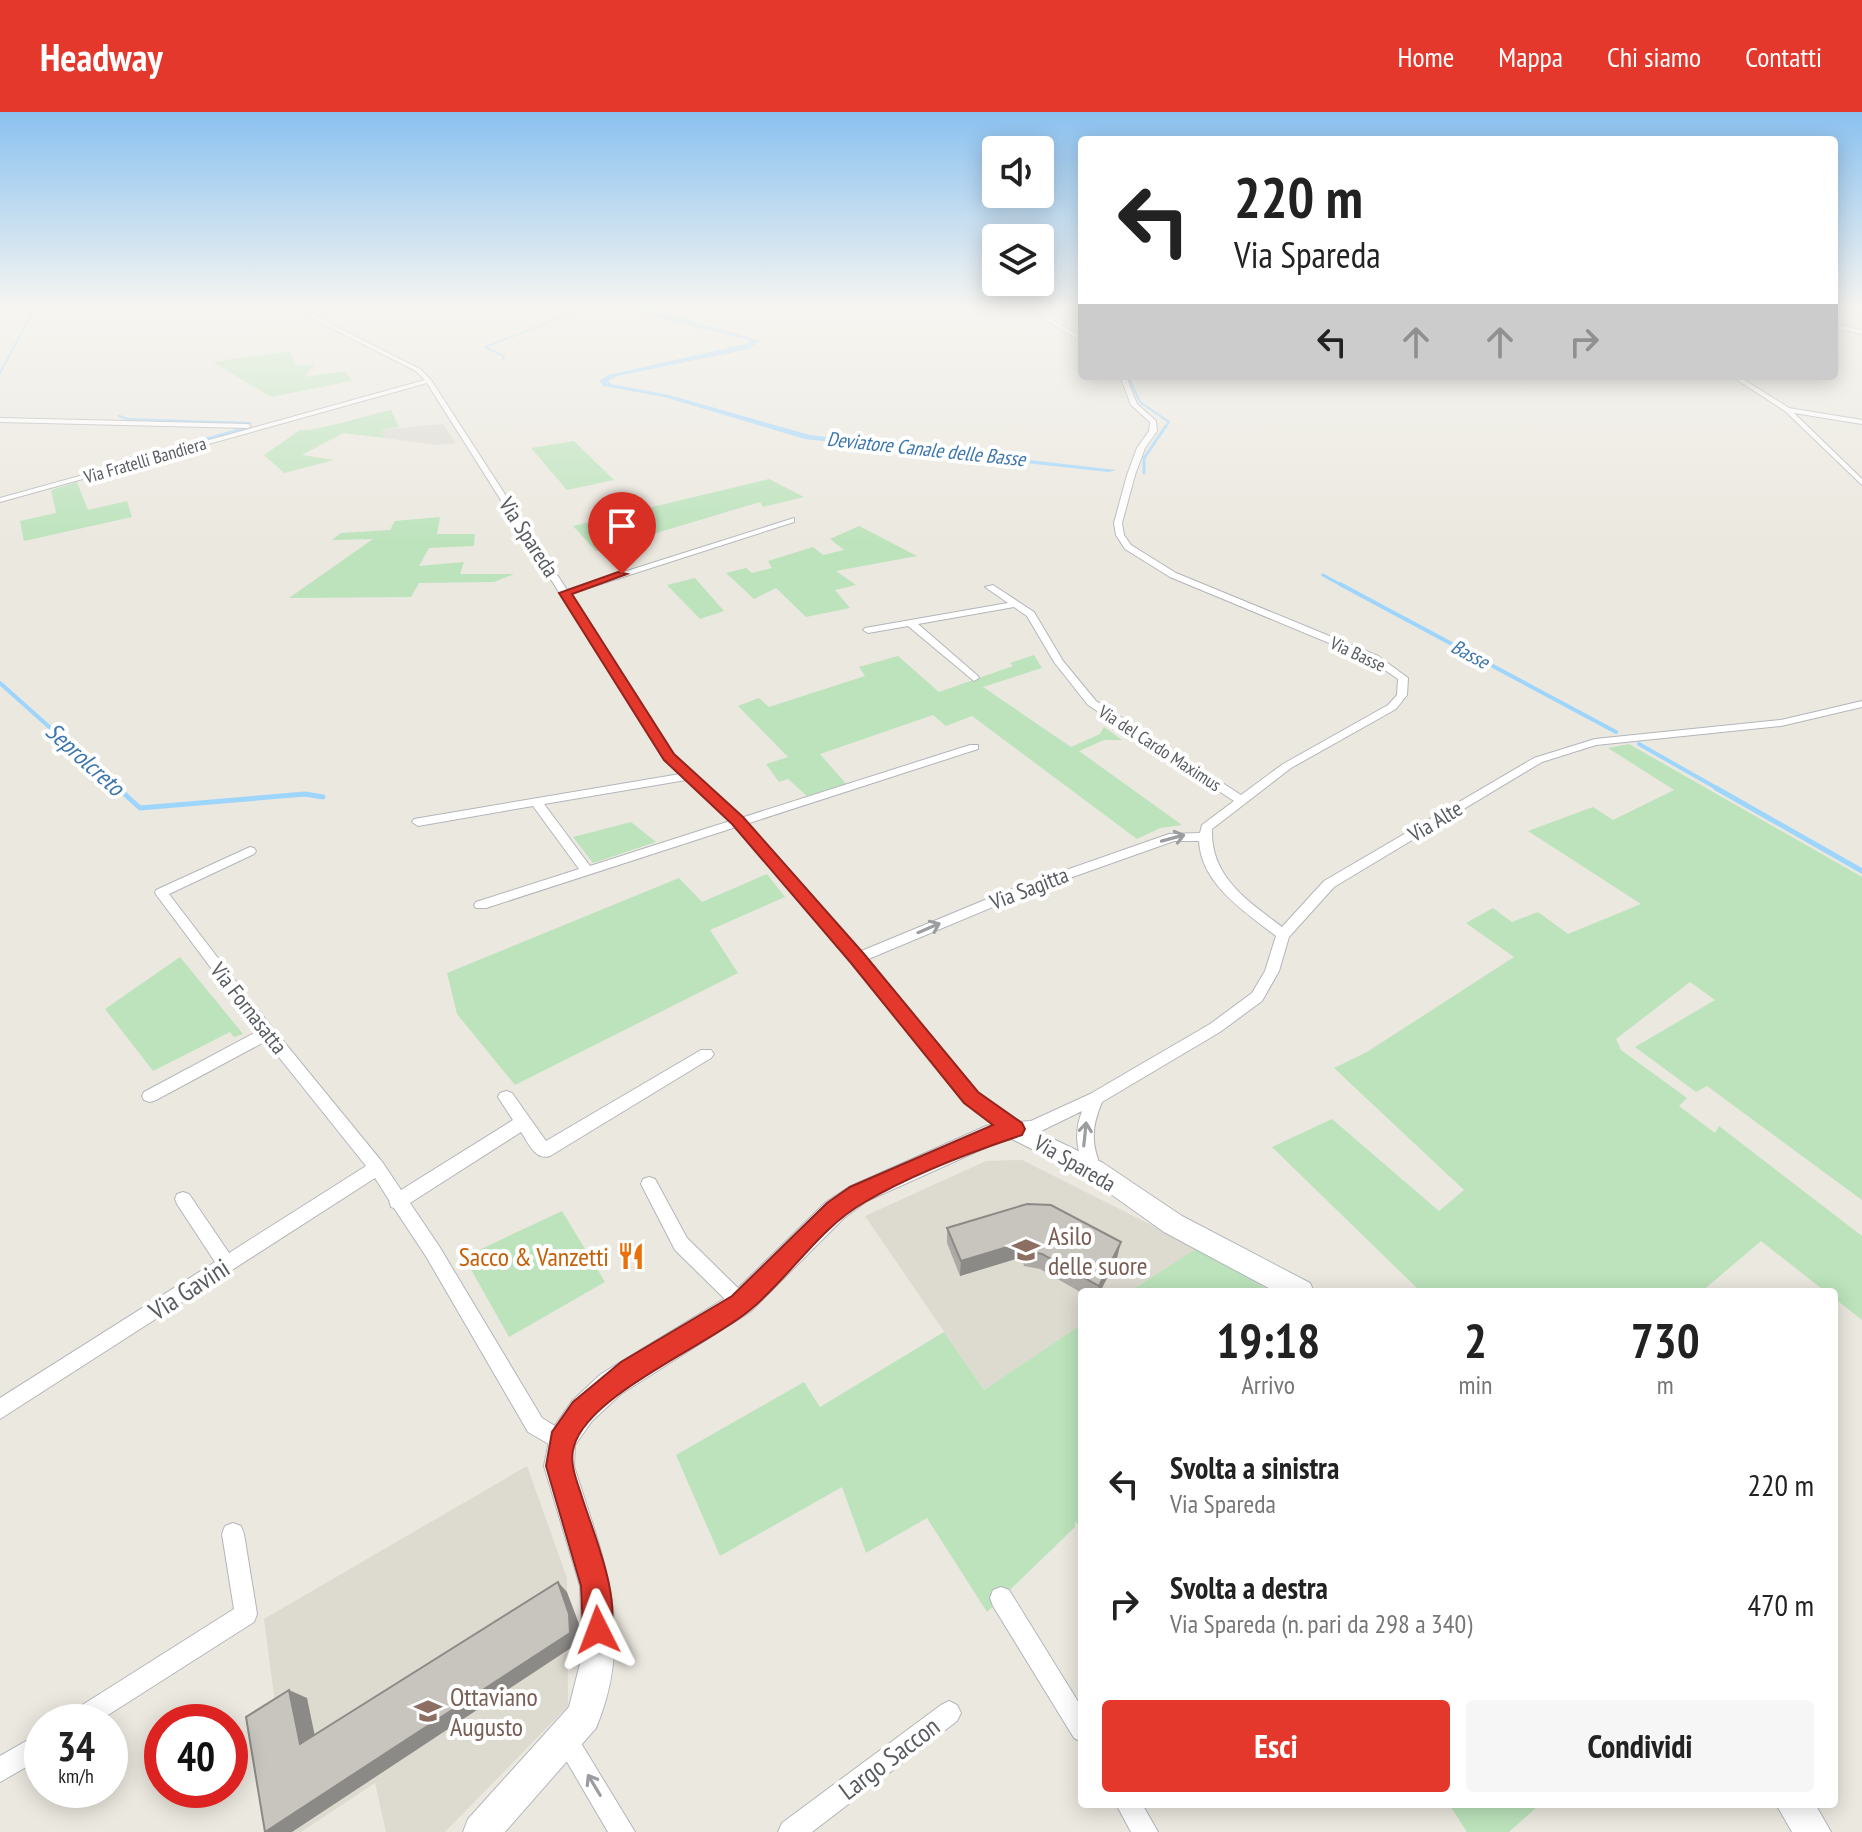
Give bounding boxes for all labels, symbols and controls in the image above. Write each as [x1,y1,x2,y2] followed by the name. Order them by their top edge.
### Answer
[40,32,163,81] text: Headway
[1397,38,1454,75] text: Home
[1498,38,1563,75] text: Mappa
[1607,38,1701,75] text: Chi siamo
[1745,38,1822,75] text: Contatti
[982,136,1054,296] map controls
[982,136,1054,208] button: sound
[1234,161,1363,233] text: 220 m
[1102,168,1206,272] icon: left
[982,224,1054,296] button: layers
[1234,231,1381,278] text: Via Spareda
[1310,320,1354,364] icon: left
[1394,320,1438,364] icon: ahead
[1478,320,1522,364] icon: ahead
[1562,320,1606,364] icon: right
[826,426,1028,473] water label: Deviatore Canale delle Basse
[80,432,209,489] street label: Via Fratelli Bandiera
[492,491,565,582] street label: Via Spareda
[588,492,656,574] pin
[600,504,644,548] icon: arrive
[1326,631,1389,677] street label: Via Basse
[1447,633,1495,675] water label: Basse
[1094,699,1226,796] street label: Via del Cardo Maximus
[39,716,132,803] water label: Seprolcreto
[1402,794,1467,849] street label: Via Alte
[1159,830,1185,845] one-way arrow
[985,860,1072,916] street label: Via Sagitta
[916,920,941,934] one-way arrow
[204,956,293,1059] street label: Via Fornasatta
[1077,1122,1092,1148] one-way arrow
[1028,1128,1121,1198] street label: Via Spareda
[1048,1219,1148,1282] place label: Asilo delle suore
[1011,1235,1041,1265] school or university icon: Asilo delle suore
[459,1240,609,1273] place label: Sacco & Vanzetti
[616,1241,646,1271] restaurant icon: Sacco & Vanzetti
[142,1251,236,1328] street label: Via Gavini
[1216,1309,1320,1371] text: 19:18
[1464,1309,1487,1371] text: 2
[1631,1309,1700,1371] text: 730
[1241,1368,1295,1401] text: Arrivo
[1458,1368,1492,1401] text: min
[1657,1368,1674,1401] text: m
[1170,1448,1339,1487] text: Svolta a sinistra
[1102,1462,1146,1506] icon: left
[1748,1465,1814,1504] text: 220 m
[1170,1487,1276,1520] text: Via Spareda
[1170,1568,1328,1607] text: Svolta a destra
[1102,1582,1146,1626] icon: right
[1748,1585,1814,1624] text: 470 m
[556,1588,640,1672] position arrow
[1170,1607,1472,1640] text: Via Spareda (n. pari da 298 a 340)
[450,1680,538,1743] place label: Ottaviano Augusto
[413,1696,443,1726] school or university icon: Ottaviano Augusto
[1102,1700,1450,1792] button: Esci
[1466,1700,1814,1792] button: Condividi
[144,1704,248,1808] speed limit sign: 40
[832,1709,946,1807] street label: Largo Saccon
[57,1720,95,1772] text: 34
[58,1763,94,1789] text: km/h
[585,1774,601,1797] one-way arrow

